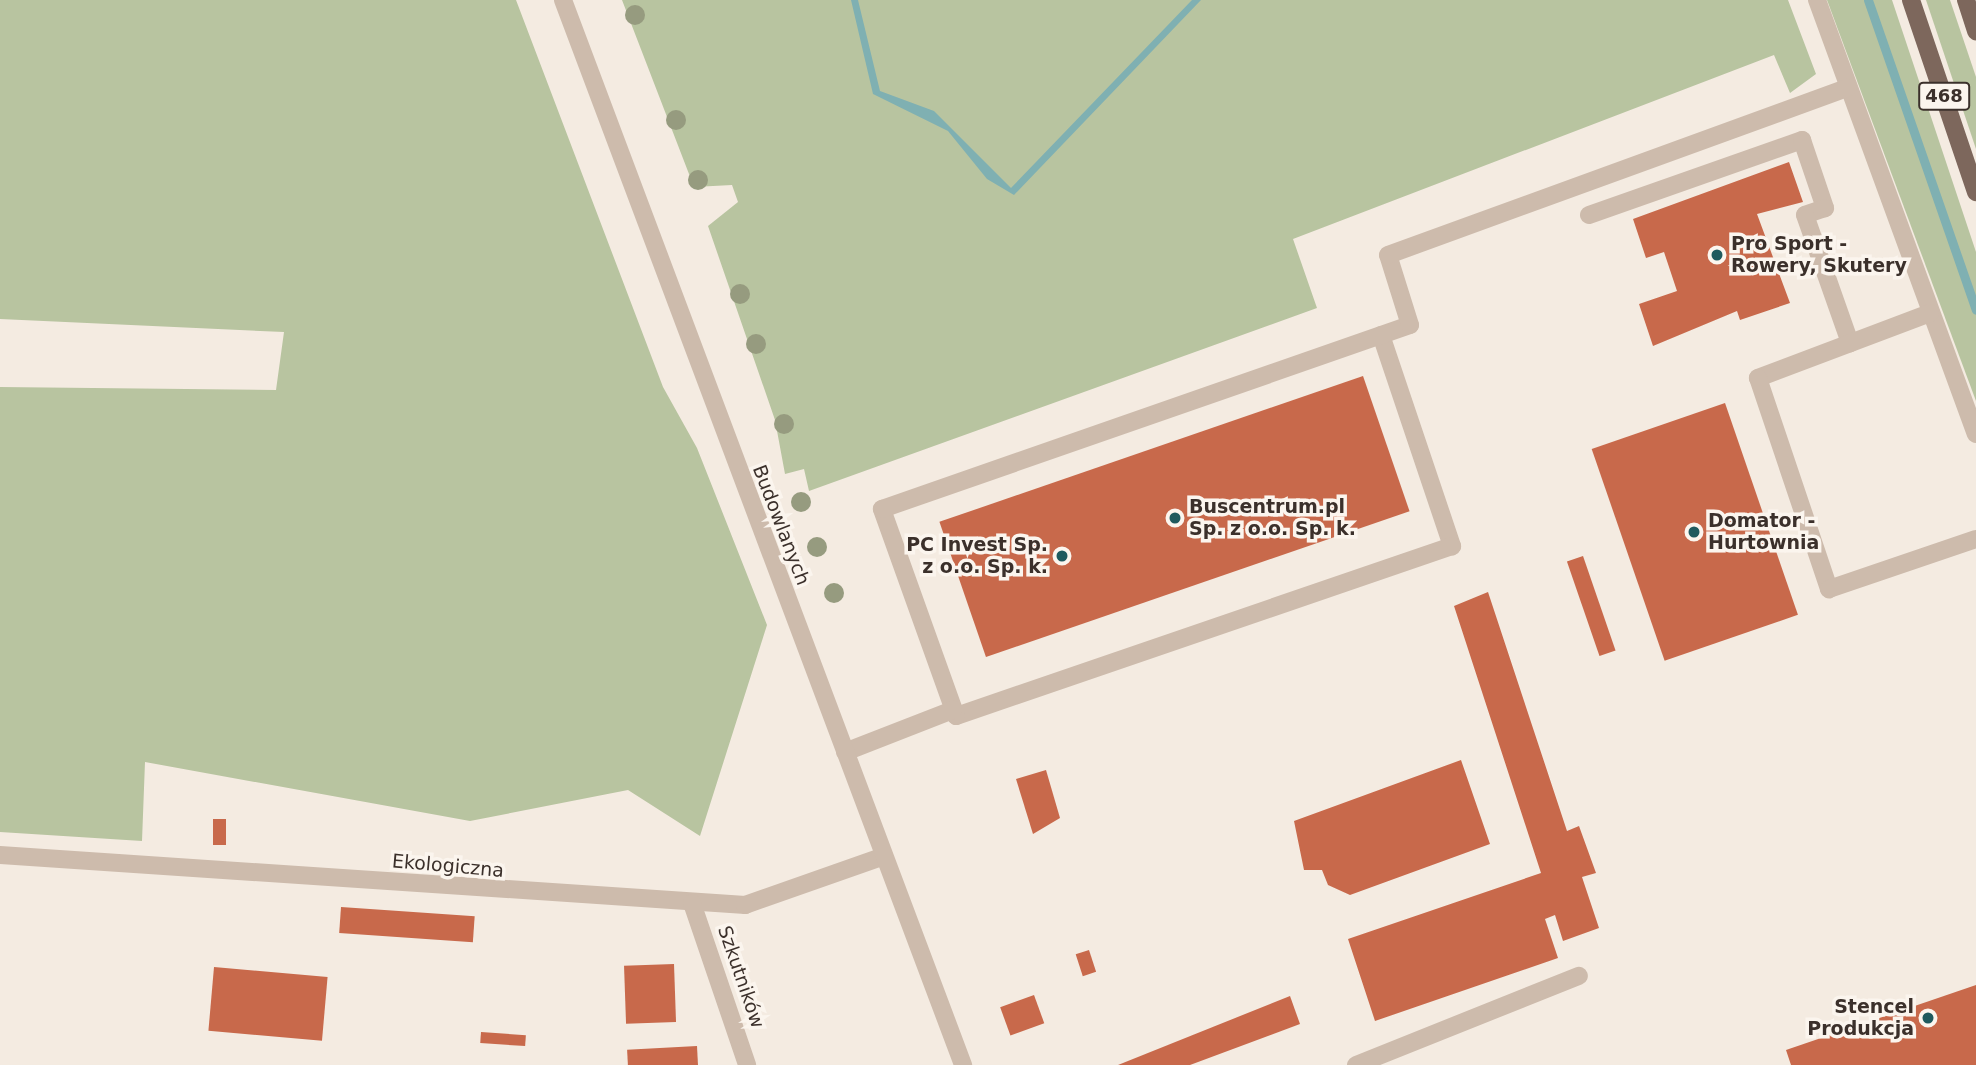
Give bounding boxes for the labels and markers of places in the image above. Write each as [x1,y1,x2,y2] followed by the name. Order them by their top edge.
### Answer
[1731,233,1907,277] place label: Pro Sport - Rowery, Skutery
[1709,247,1725,263] marker: Pro Sport - Rowery, Skutery
[1189,496,1356,540] place label: Buscentrum.pl Sp. z o.o. Sp. k.
[1167,510,1183,526] marker: Buscentrum.pl Sp. z o.o. Sp. k.
[1708,510,1819,554] place label: Domator - Hurtownia
[1686,524,1702,540] marker: Domator - Hurtownia
[906,534,1048,578] place label: PC Invest Sp. z o.o. Sp. k.
[1054,548,1070,564] marker: PC Invest Sp. z o.o. Sp. k.
[1807,996,1914,1040] place label: Stencel Produkcja
[1920,1010,1936,1026] marker: Stencel Produkcja

